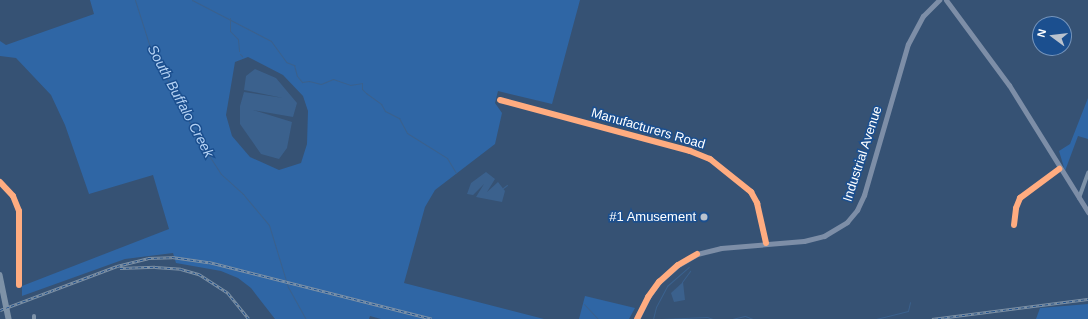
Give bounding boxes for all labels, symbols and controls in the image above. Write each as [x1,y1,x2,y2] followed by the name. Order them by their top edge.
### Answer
[1032,16,1072,56] north arrow
[1035,28,1048,39] text: N
[144,42,218,160] water label: South Buffalo Creek
[840,104,886,204] street label: Industrial Avenue
[589,105,707,153] street label: Manufacturers Road
[609,209,696,225] place label: #1 Amusement
[699,212,709,222] marker: #1 Amusement

